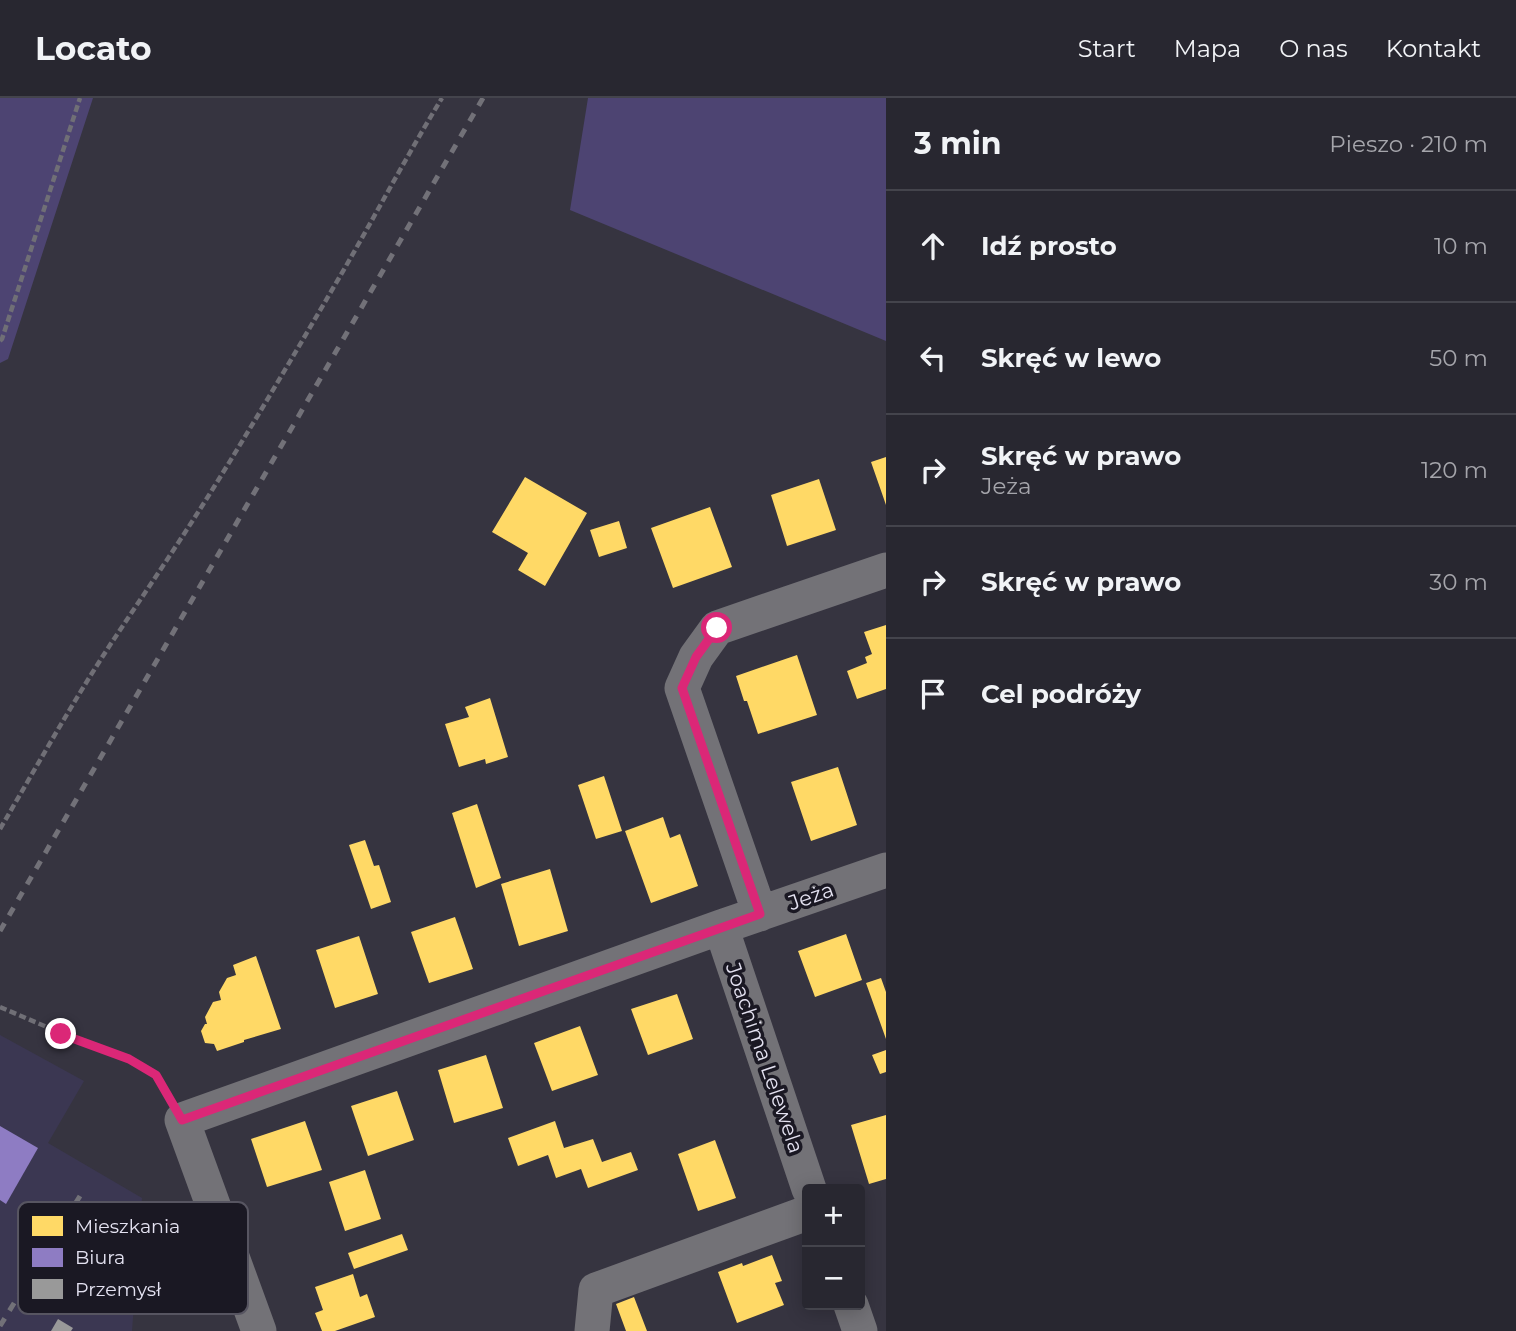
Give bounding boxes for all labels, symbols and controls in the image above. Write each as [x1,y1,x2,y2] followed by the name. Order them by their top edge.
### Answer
[35,28,152,68] text: Locato
[1078,34,1136,63] text: Start
[1174,34,1241,63] text: Mapa
[1279,34,1348,63] text: O nas
[1386,34,1481,63] text: Kontakt
[914,125,1001,162] text: 3 min
[1329,130,1488,158] text: Pieszo · 210 m
[914,227,952,265] icon: ahead
[981,230,1117,262] text: Idź prosto
[1434,232,1488,260] text: 10 m
[914,339,952,377] icon: left
[981,342,1161,374] text: Skręć w lewo
[1429,344,1488,372] text: 50 m
[981,440,1181,472] text: Skręć w prawo
[914,451,952,489] icon: right
[1421,456,1488,484] text: 120 m
[981,472,1032,500] text: Jeża
[914,563,952,601] icon: right
[981,566,1181,598] text: Skręć w prawo
[1429,568,1488,596] text: 30 m
[701,612,732,643] route start
[914,675,952,713] icon: arrive
[981,678,1141,710] text: Cel podróży
[784,877,837,916] street label: Jeża
[720,959,809,1156] street label: Joachima Lelewela
[45,1018,76,1049] route end
[802,1184,865,1310] map controls
[802,1184,865,1247] button: +
[18,1202,248,1314] legend
[75,1215,180,1238] text: Mieszkania
[75,1246,125,1269] text: Biura
[802,1247,865,1310] button: −
[75,1278,162,1301] text: Przemysł

